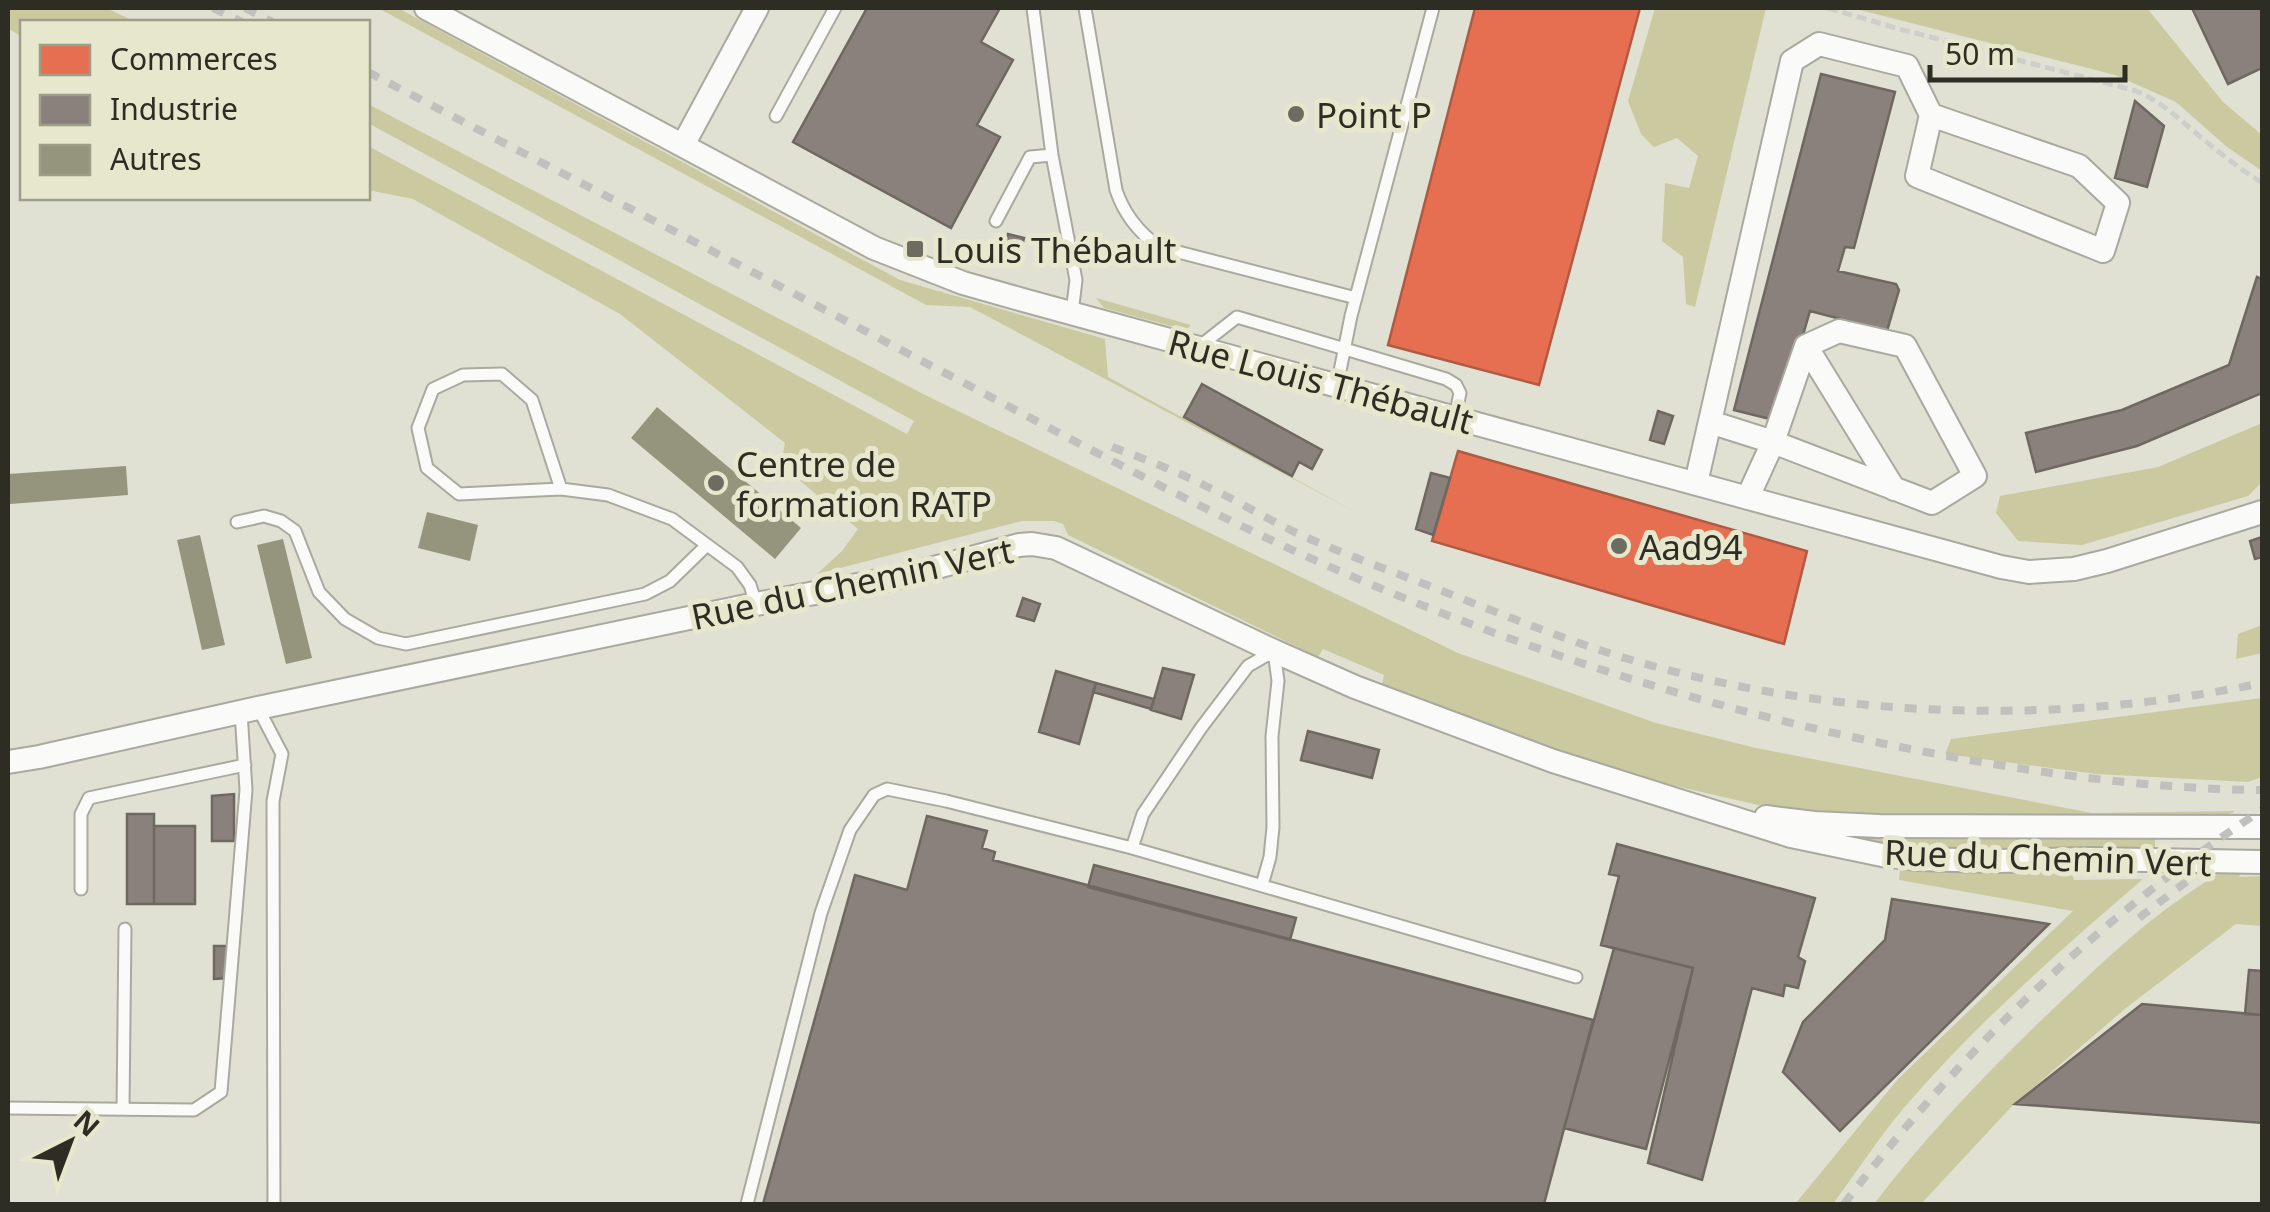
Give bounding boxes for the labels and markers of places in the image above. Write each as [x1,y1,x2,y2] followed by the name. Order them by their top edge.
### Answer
[1316,91,1432,138] place label: Point P
[1285,103,1307,125] marker: Point P
[935,226,1176,273] place label: Louis Thébault
[904,238,926,260] marker: Louis Thébault
[736,440,992,527] place label: Centre de formation RATP
[705,472,727,494] marker: Centre de formation RATP
[1639,523,1743,570] place label: Aad94
[1608,535,1630,557] marker: Aad94

